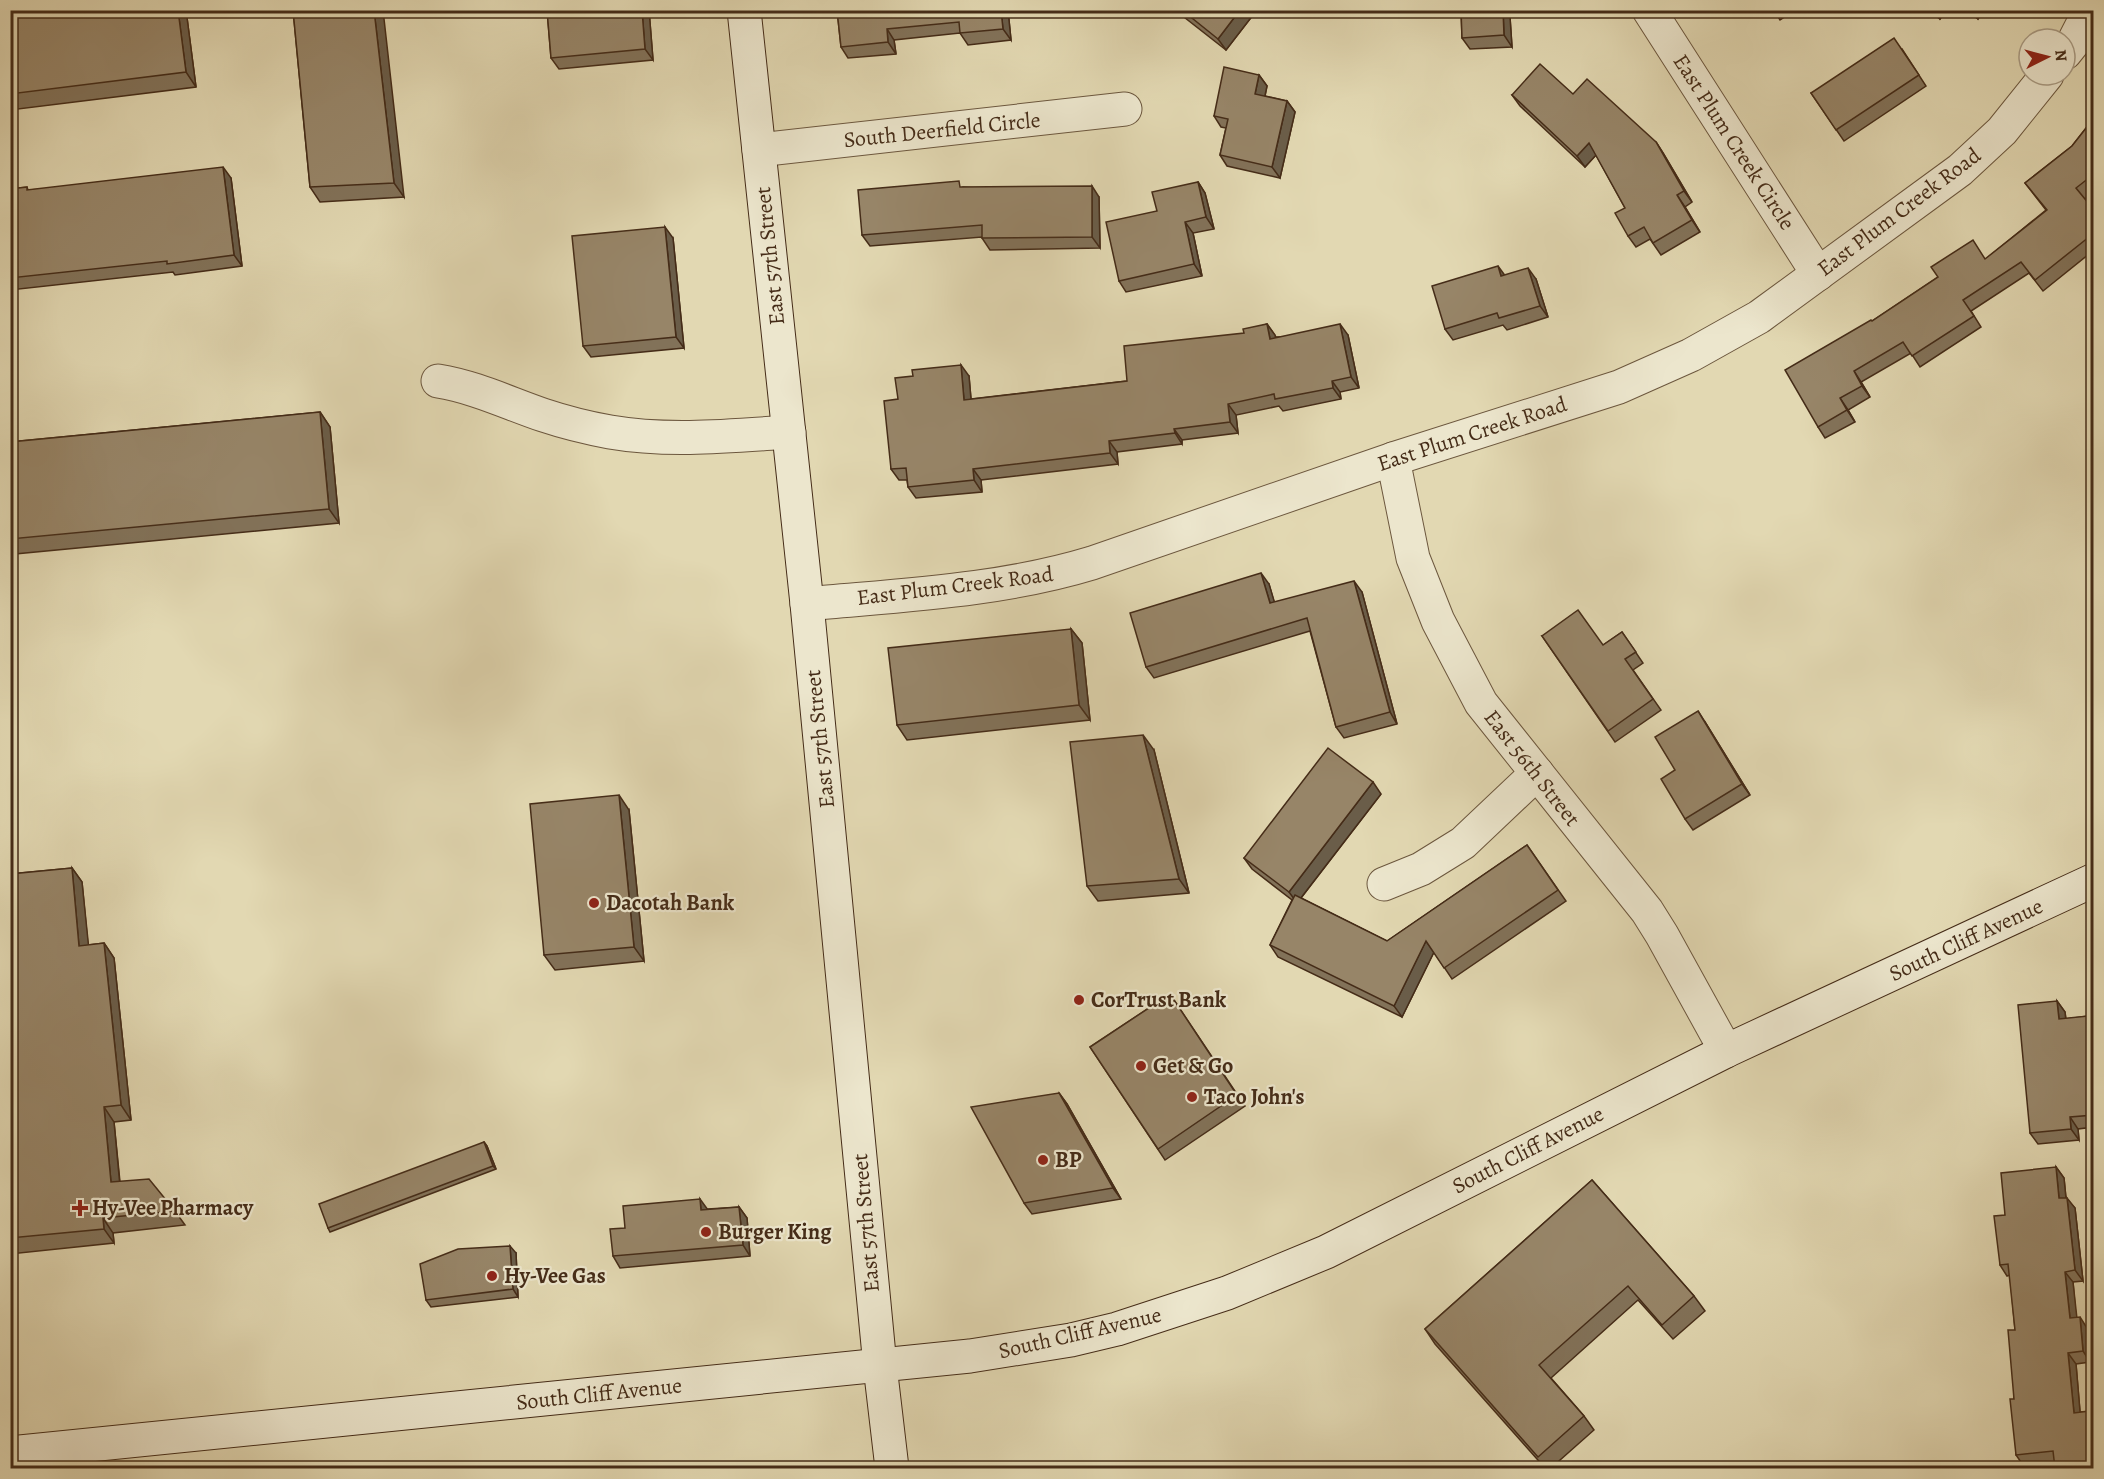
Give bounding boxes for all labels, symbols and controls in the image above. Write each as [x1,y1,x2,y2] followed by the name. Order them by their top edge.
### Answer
[2017,27,2077,87] north arrow
[1666,48,1802,236] street label: East Plum Creek Circle
[2049,49,2073,63] text: N
[842,105,1042,155] street label: South Deerfield Circle
[1811,140,1987,283] street label: East Plum Creek Road
[748,185,792,327] street label: East 57th Street
[1373,389,1571,479] street label: East Plum Creek Road
[855,559,1055,613] street label: East Plum Creek Road
[798,668,842,810] street label: East 57th Street
[1477,703,1587,833] street label: East 56th Street
[606,888,735,918] place label: Dacotah Bank
[1884,891,2048,989] street label: South Cliff Avenue
[587,896,601,910] marker: Dacotah Bank
[1091,985,1227,1015] place label: CorTrust Bank
[1072,993,1086,1007] marker: CorTrust Bank
[1153,1051,1233,1081] place label: Get & Go
[1134,1059,1148,1073] marker: Get & Go
[1204,1082,1305,1112] place label: Taco John's
[1185,1090,1199,1104] marker: Taco John's
[1447,1099,1609,1201] street label: South Cliff Avenue
[1055,1145,1082,1175] place label: BP
[845,1152,887,1294] street label: East 57th Street
[1036,1153,1050,1167] marker: BP
[92,1193,254,1223] place label: Hy-Vee Pharmacy
[73,1201,87,1215] marker: Hy-Vee Pharmacy
[718,1217,832,1247] place label: Burger King
[699,1225,713,1239] marker: Burger King
[504,1261,606,1291] place label: Hy-Vee Gas
[485,1269,499,1283] marker: Hy-Vee Gas
[995,1300,1165,1366] street label: South Cliff Avenue
[515,1370,683,1418] street label: South Cliff Avenue

